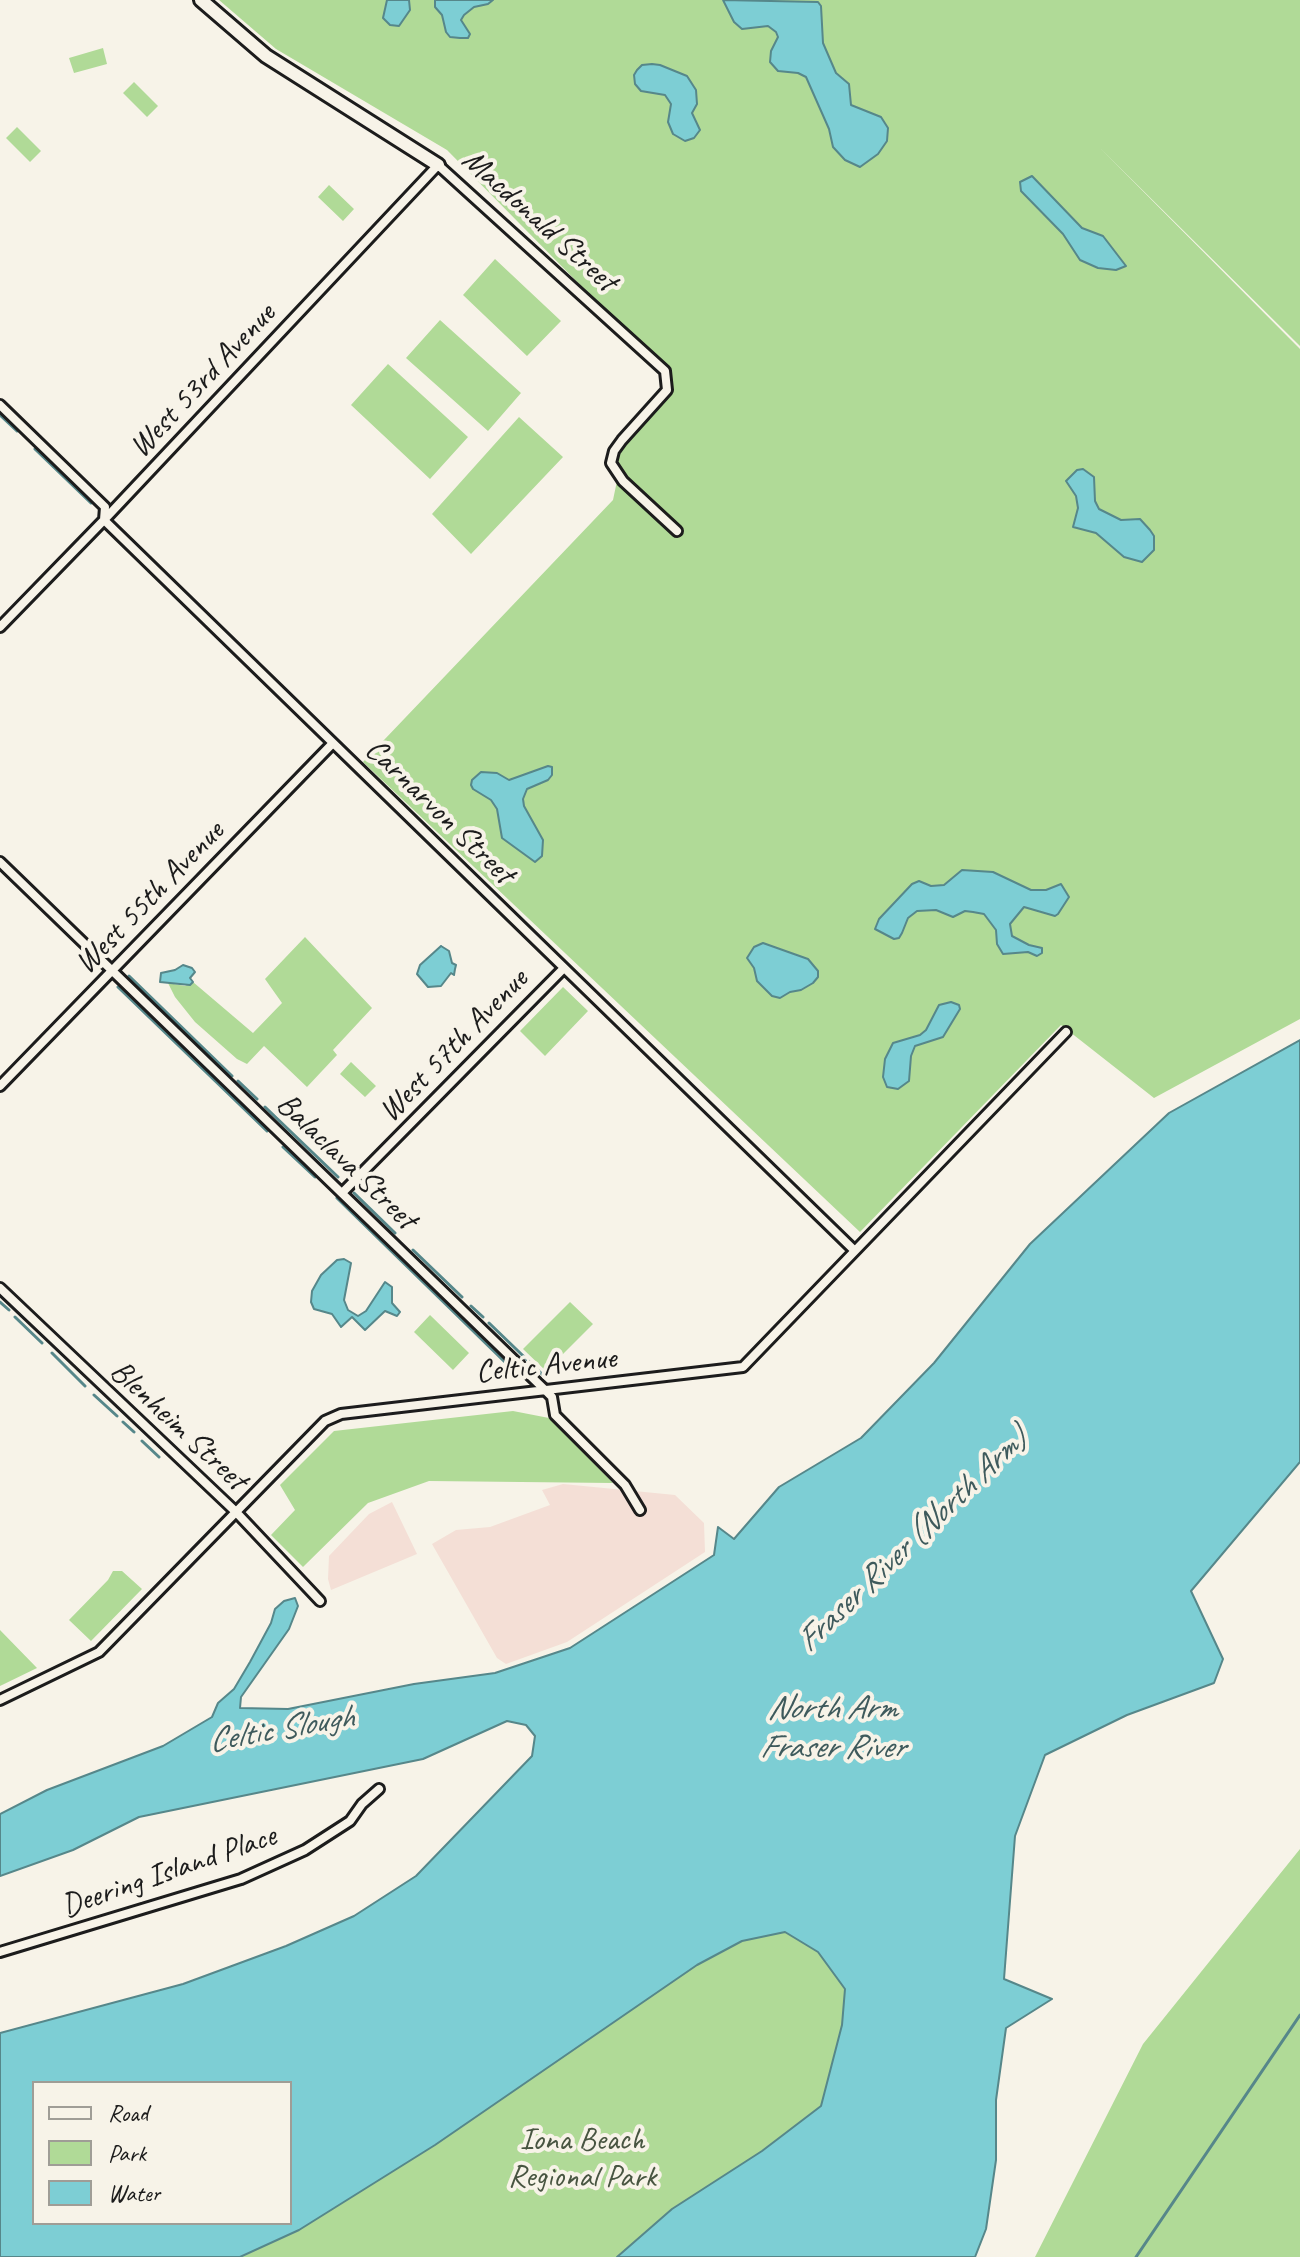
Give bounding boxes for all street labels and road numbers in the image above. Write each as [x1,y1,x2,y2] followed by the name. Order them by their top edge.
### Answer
[454,141,624,301] street label: Macdonald Street
[122,296,284,466] street label: West 53rd Avenue
[356,731,522,893] street label: Carnarvon Street
[67,813,233,983] street label: West 55th Avenue
[371,961,537,1131] street label: West 57th Avenue
[268,1086,424,1238] street label: Balaclava Street
[474,1340,618,1392] street label: Celtic Avenue
[101,1353,255,1499] street label: Blenheim Street
[57,1817,281,1927] street label: Deering Island Place

